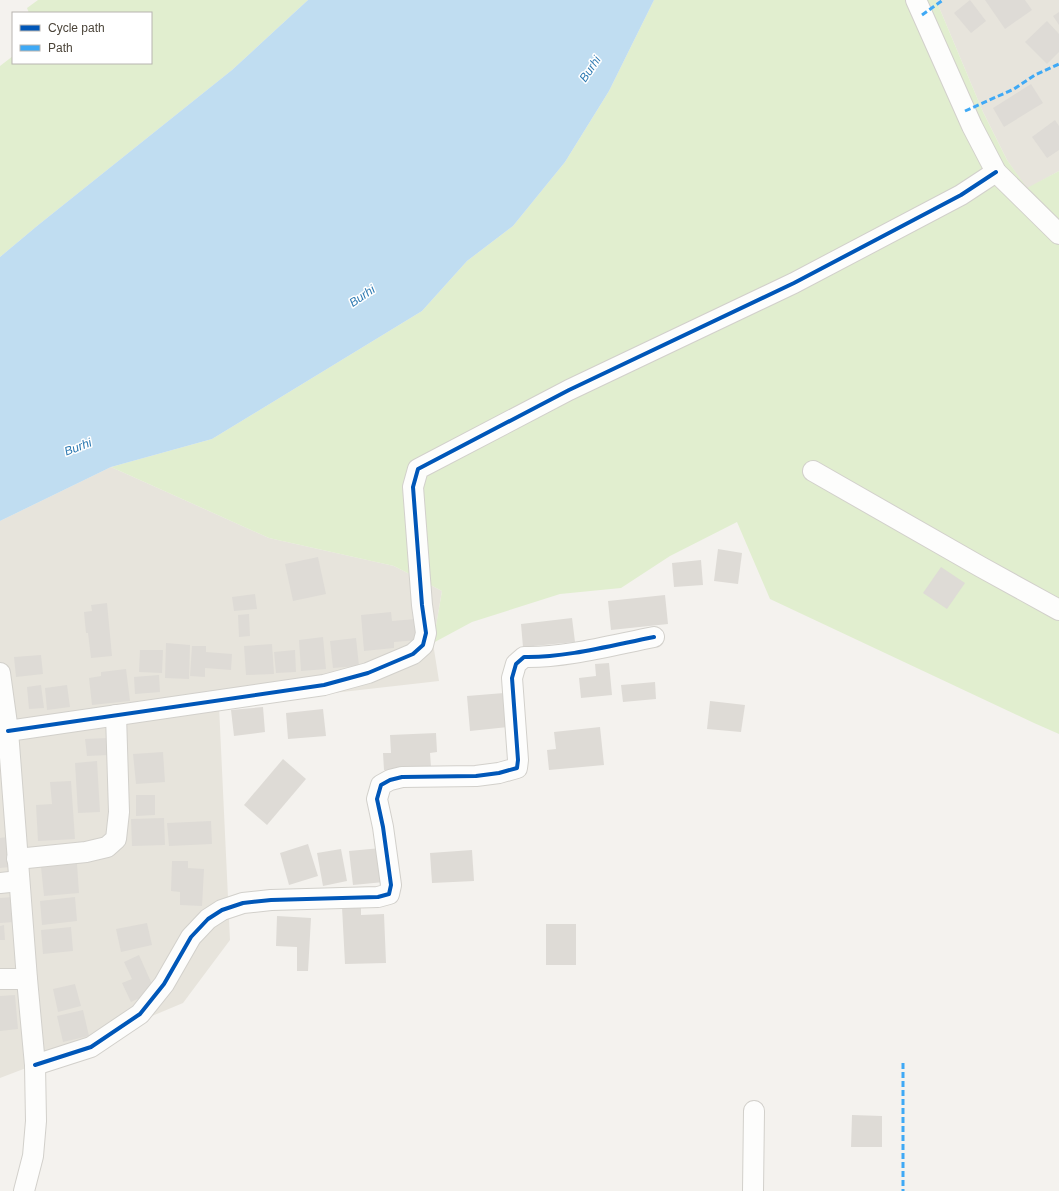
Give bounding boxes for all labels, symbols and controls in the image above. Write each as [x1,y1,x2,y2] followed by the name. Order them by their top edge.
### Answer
[12,12,152,64] legend
[48,21,105,35] text: Cycle path
[48,41,73,55] text: Path
[576,53,604,85] water label: Burhi
[346,282,378,310] water label: Burhi
[62,435,94,459] water label: Burhi

